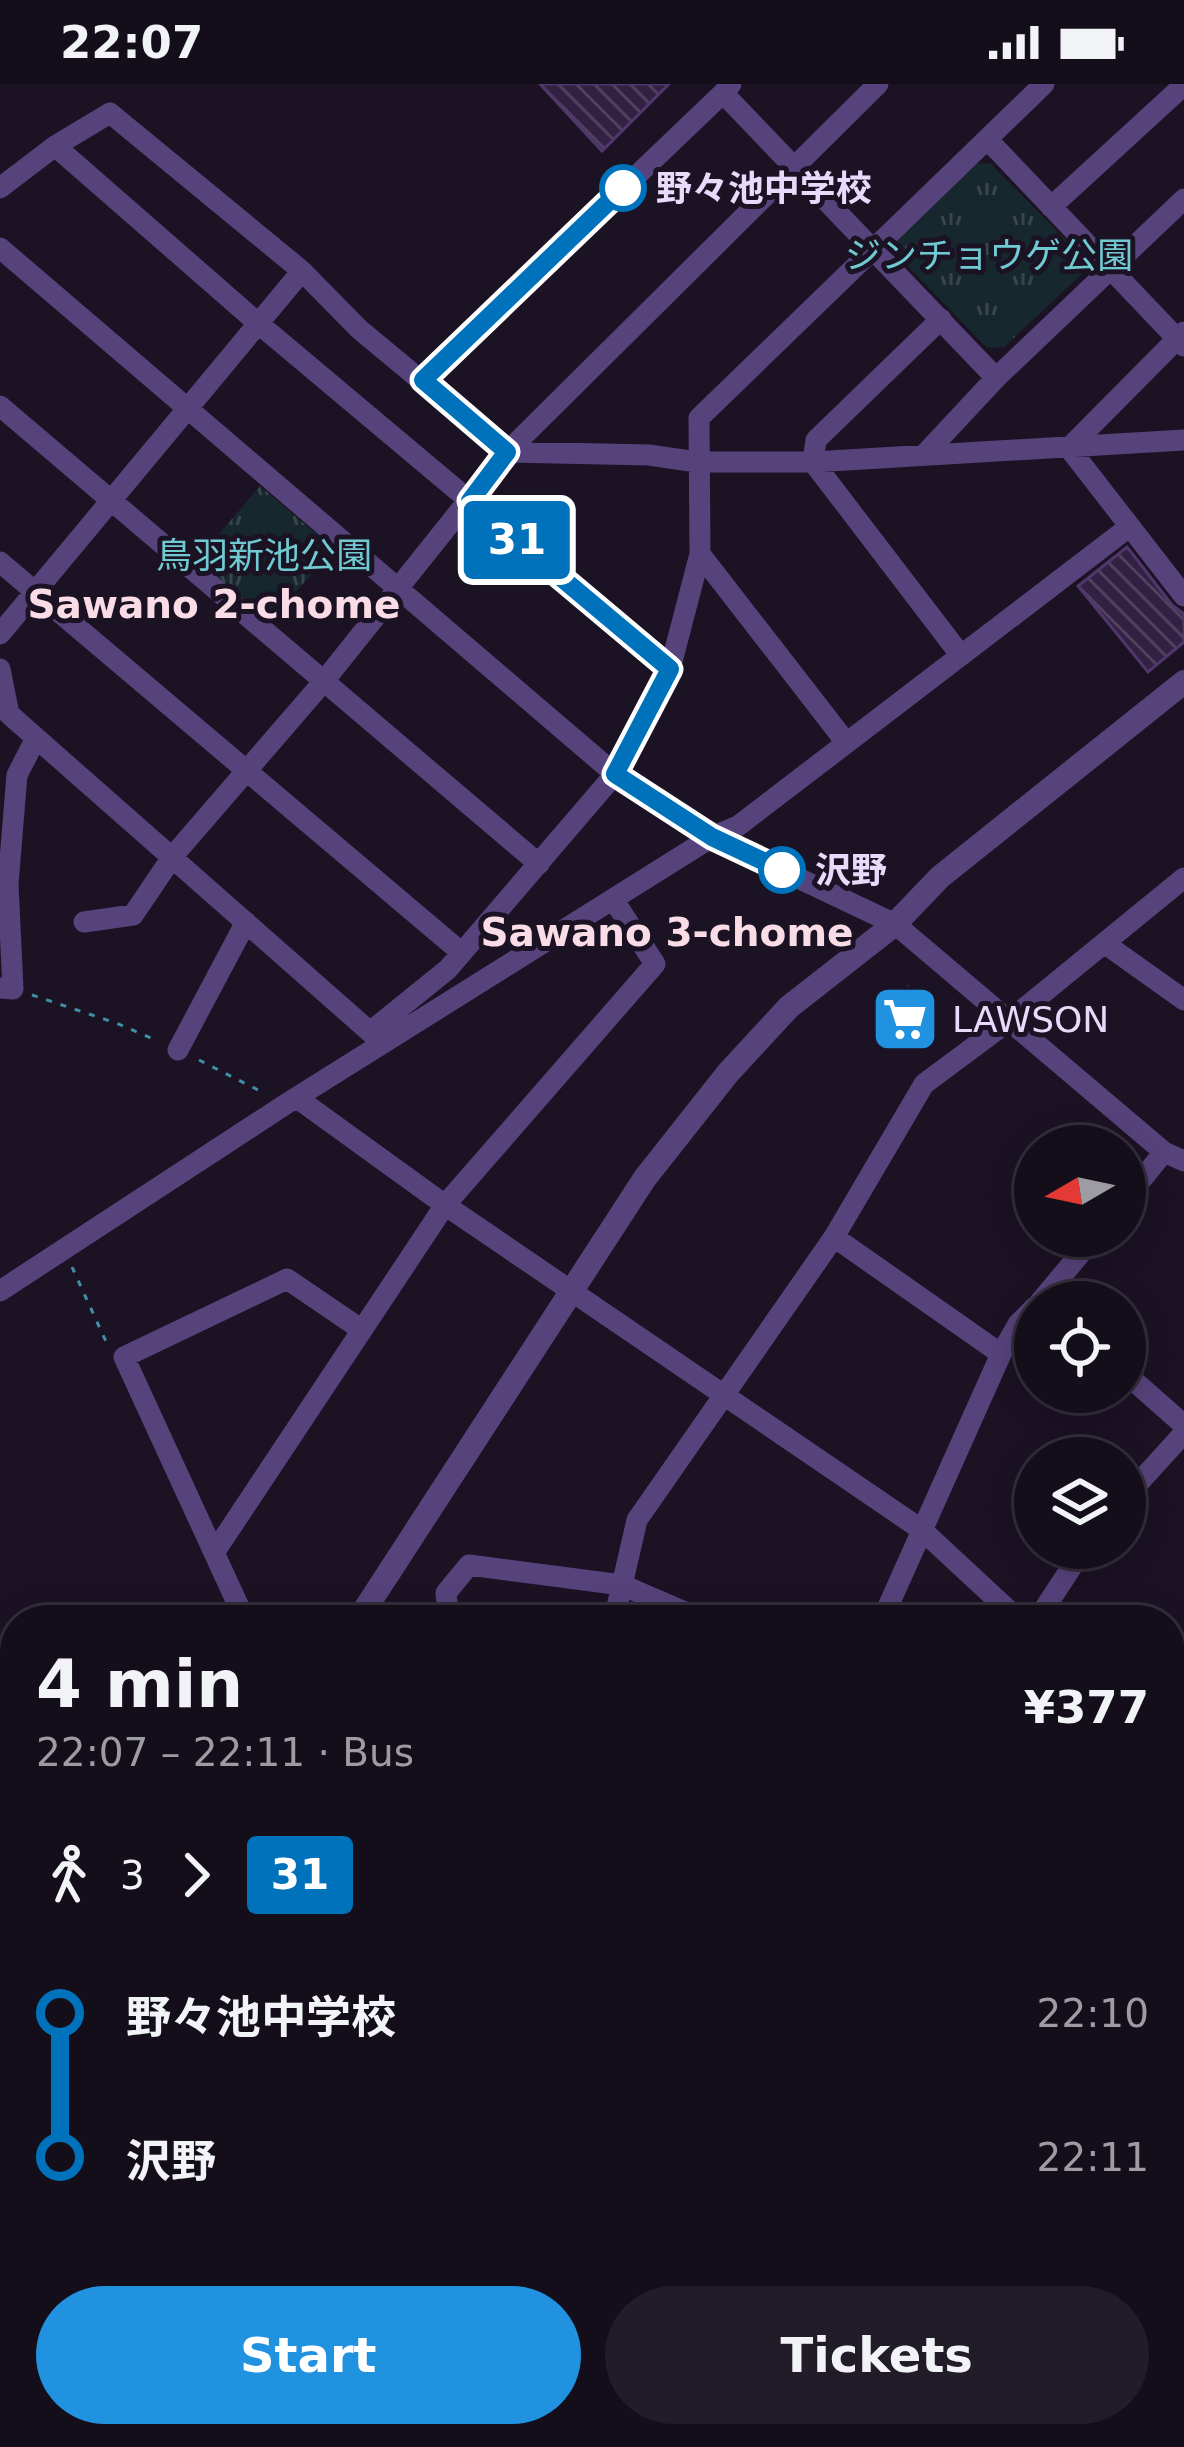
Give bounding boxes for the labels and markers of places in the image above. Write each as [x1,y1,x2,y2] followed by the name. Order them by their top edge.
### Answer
[601,166,645,210] marker: 野々池中学校
[656,168,872,209] place label: 野々池中学校
[760,848,804,892] marker: 沢野
[815,850,887,891] place label: 沢野
[870,984,940,1054] supermarket icon: LAWSON
[952,999,1109,1040] place label: LAWSON

